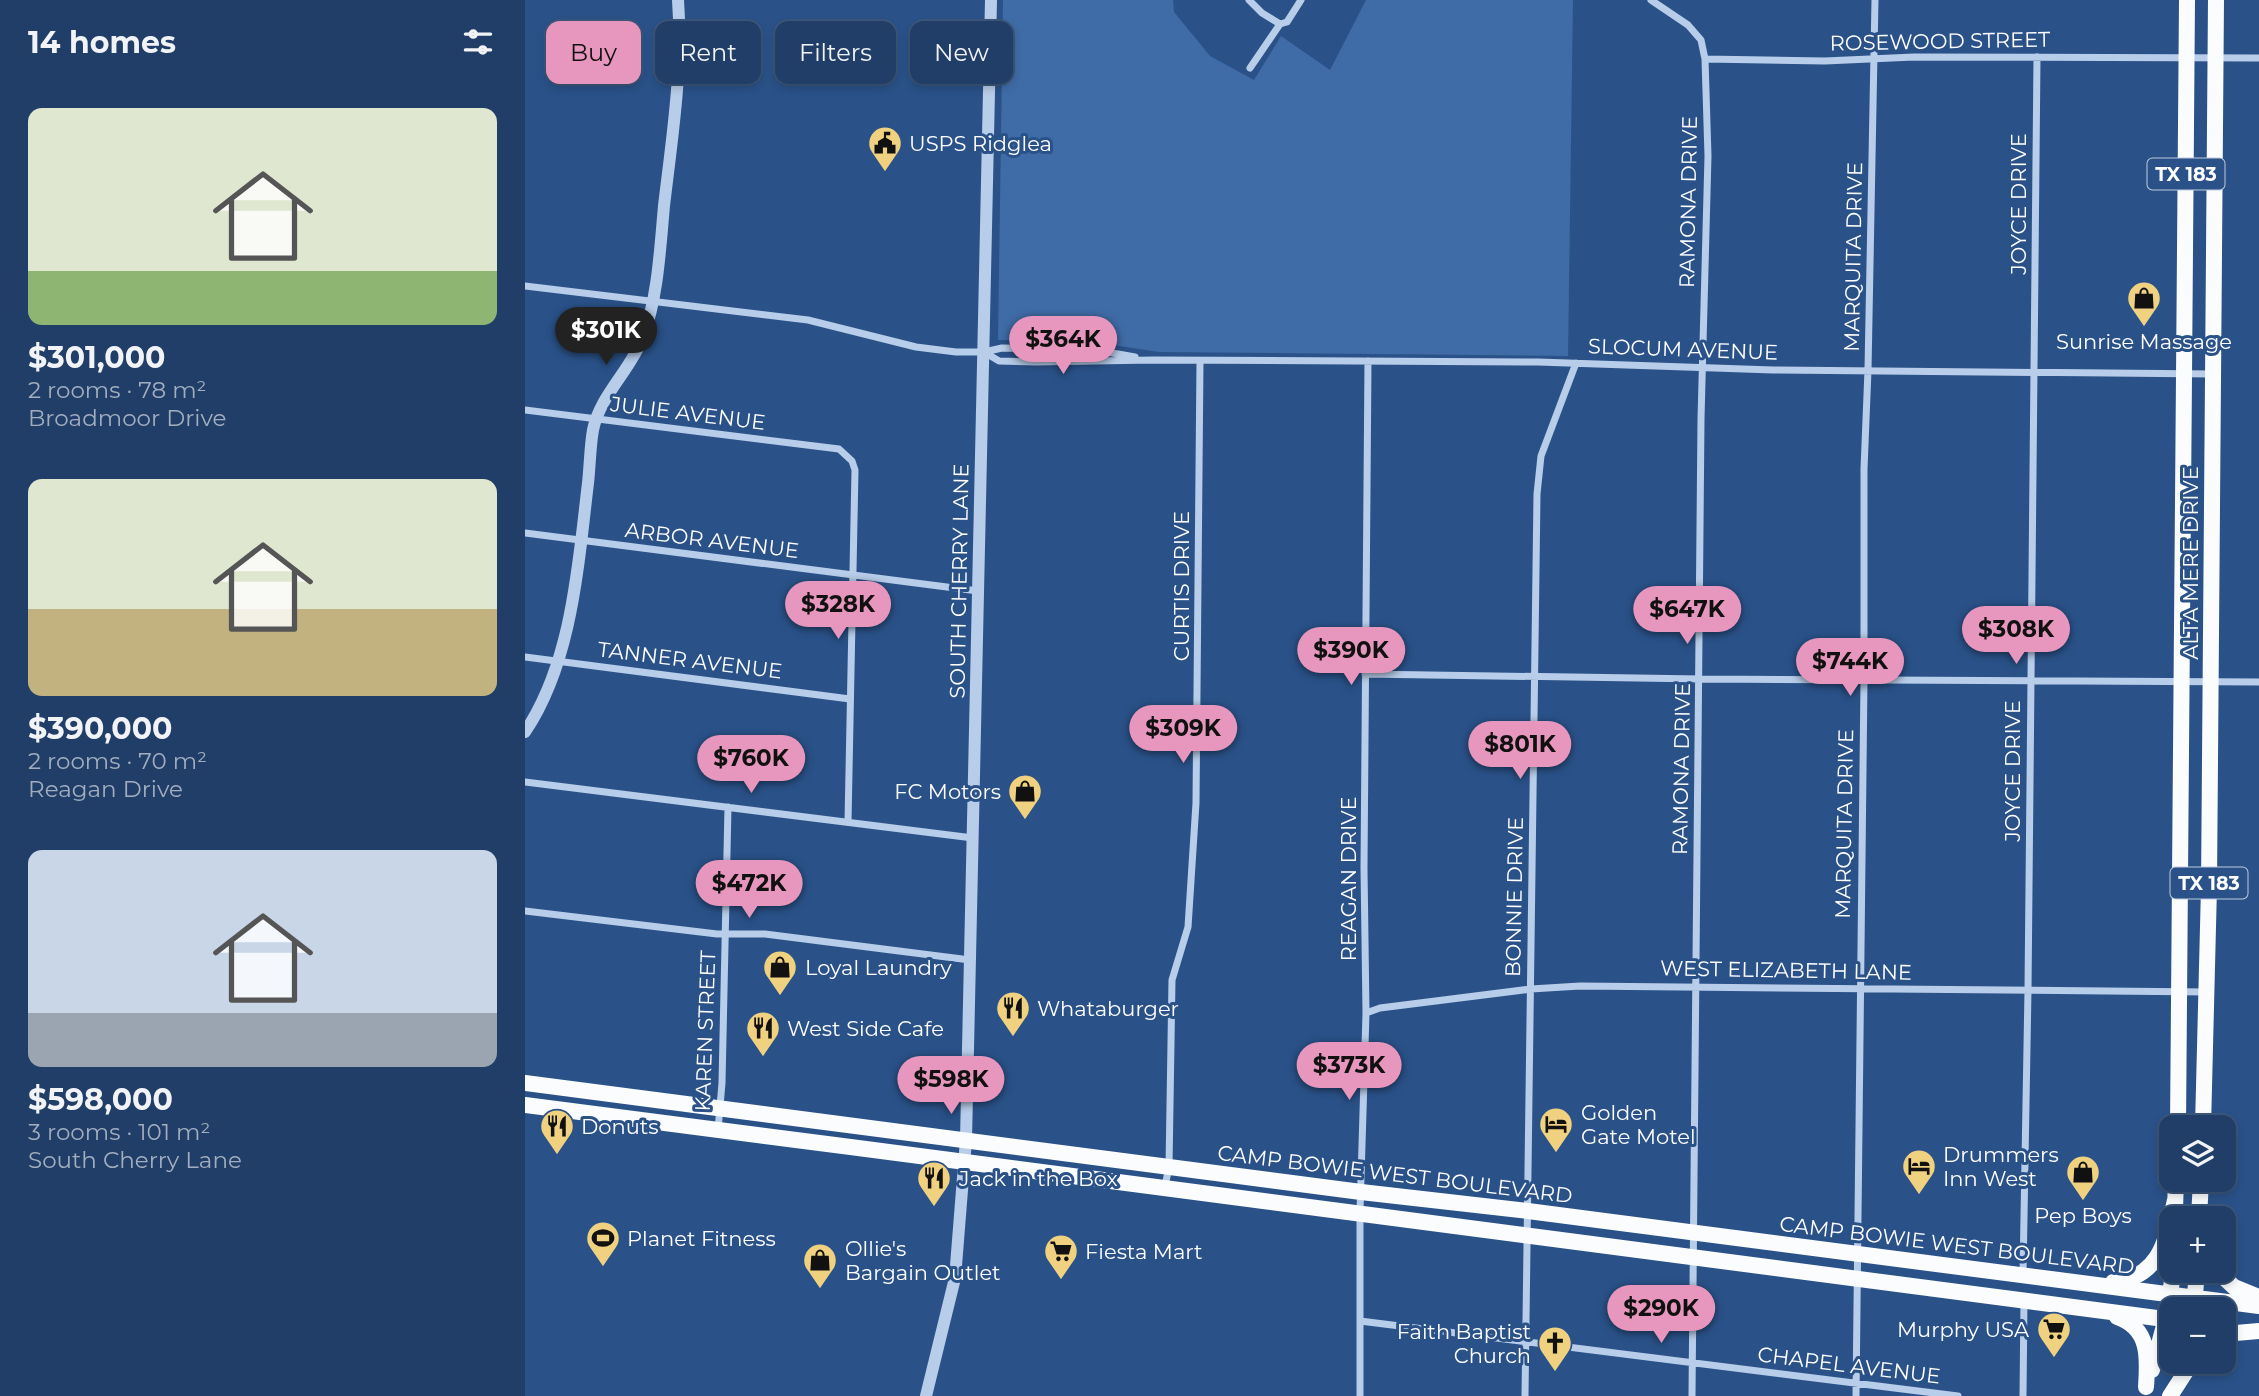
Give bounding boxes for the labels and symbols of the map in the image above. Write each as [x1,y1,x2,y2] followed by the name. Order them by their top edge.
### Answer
[1829,27,2051,55] street label: ROSEWOOD STREET
[1674,116,1702,288] street label: RAMONA DRIVE
[866,124,904,173] public building icon: USPS Ridglea
[909,131,1052,156] place label: USPS Ridglea
[2006,133,2031,276] street label: JOYCE DRIVE
[2147,158,2225,190] road number: TX 183
[1839,162,1867,352] street label: MARQUITA DRIVE
[2125,279,2163,328] shop icon: Sunrise Massage
[557,308,655,367] pin: $301K
[1014,316,1112,376] pin: $364K
[2056,329,2232,354] place label: Sunrise Massage
[1588,333,1778,365] street label: SLOCUM AVENUE
[608,391,767,435] street label: JULIE AVENUE
[944,463,974,699] street label: SOUTH CHERRY LANE
[2178,466,2203,660] street label: ALTA MERE DRIVE
[1169,511,1194,661] street label: CURTIS DRIVE
[624,517,800,563] street label: ARBOR AVENUE
[789,582,887,641] pin: $328K
[1638,586,1736,646] pin: $647K
[1967,606,2065,666] pin: $308K
[1302,628,1400,687] pin: $390K
[596,636,784,684] street label: TANNER AVENUE
[1801,638,1899,698] pin: $744K
[1667,683,1695,855] street label: RAMONA DRIVE
[2000,700,2025,843] street label: JOYCE DRIVE
[1134,706,1232,765] pin: $309K
[1471,722,1569,781] pin: $801K
[1830,729,1858,919] street label: MARQUITA DRIVE
[702,736,800,795] pin: $760K
[1006,772,1044,821] shop icon: FC Motors
[894,779,1001,804] place label: FC Motors
[1336,797,1361,961] street label: REAGAN DRIVE
[1500,817,1528,977] street label: BONNIE DRIVE
[700,860,798,920] pin: $472K
[2171,868,2247,898] road number: TX 183
[761,948,799,997] shop icon: Loyal Laundry
[690,950,720,1112] street label: KAREN STREET
[805,955,952,980] place label: Loyal Laundry
[1660,955,1912,985] street label: WEST ELIZABETH LANE
[994,989,1032,1038] restaurant icon: Whataburger
[1037,996,1179,1021] place label: Whataburger
[744,1009,782,1058] restaurant icon: West Side Cafe
[787,1016,944,1041] place label: West Side Cafe
[1300,1042,1398,1102] pin: $373K
[902,1056,1000,1116] pin: $598K
[1581,1100,1696,1149] place label: Golden Gate Motel
[1537,1105,1575,1154] hotel icon: Golden Gate Motel
[538,1107,576,1156] restaurant icon: Donuts
[581,1114,659,1139] place label: Donuts
[1216,1140,1574,1208] street label: CAMP BOWIE WEST BOULEVARD
[1943,1142,2059,1191] place label: Drummers Inn West
[1900,1147,1938,1196] hotel icon: Drummers Inn West
[2064,1153,2102,1202] shop icon: Pep Boys
[915,1159,953,1208] restaurant icon: Jack in the Box
[958,1166,1118,1191] place label: Jack in the Box
[2034,1203,2132,1228] place label: Pep Boys
[1778,1211,2136,1279] street label: CAMP BOWIE WEST BOULEVARD
[584,1219,622,1268] sports icon: Planet Fitness
[627,1226,776,1251] place label: Planet Fitness
[1042,1232,1080,1281] supermarket icon: Fiesta Mart
[845,1236,1001,1285] place label: Ollie's Bargain Outlet
[1085,1239,1203,1264] place label: Fiesta Mart
[801,1241,839,1290] shop icon: Ollie's Bargain Outlet
[1612,1286,1710,1345] pin: $290K
[2035,1310,2073,1359] supermarket icon: Murphy USA
[1897,1317,2030,1342] place label: Murphy USA
[1397,1319,1531,1368] place label: Faith Baptist Church
[1536,1324,1574,1373] church icon: Faith Baptist Church
[1756,1341,1942,1389] street label: CHAPEL AVENUE

